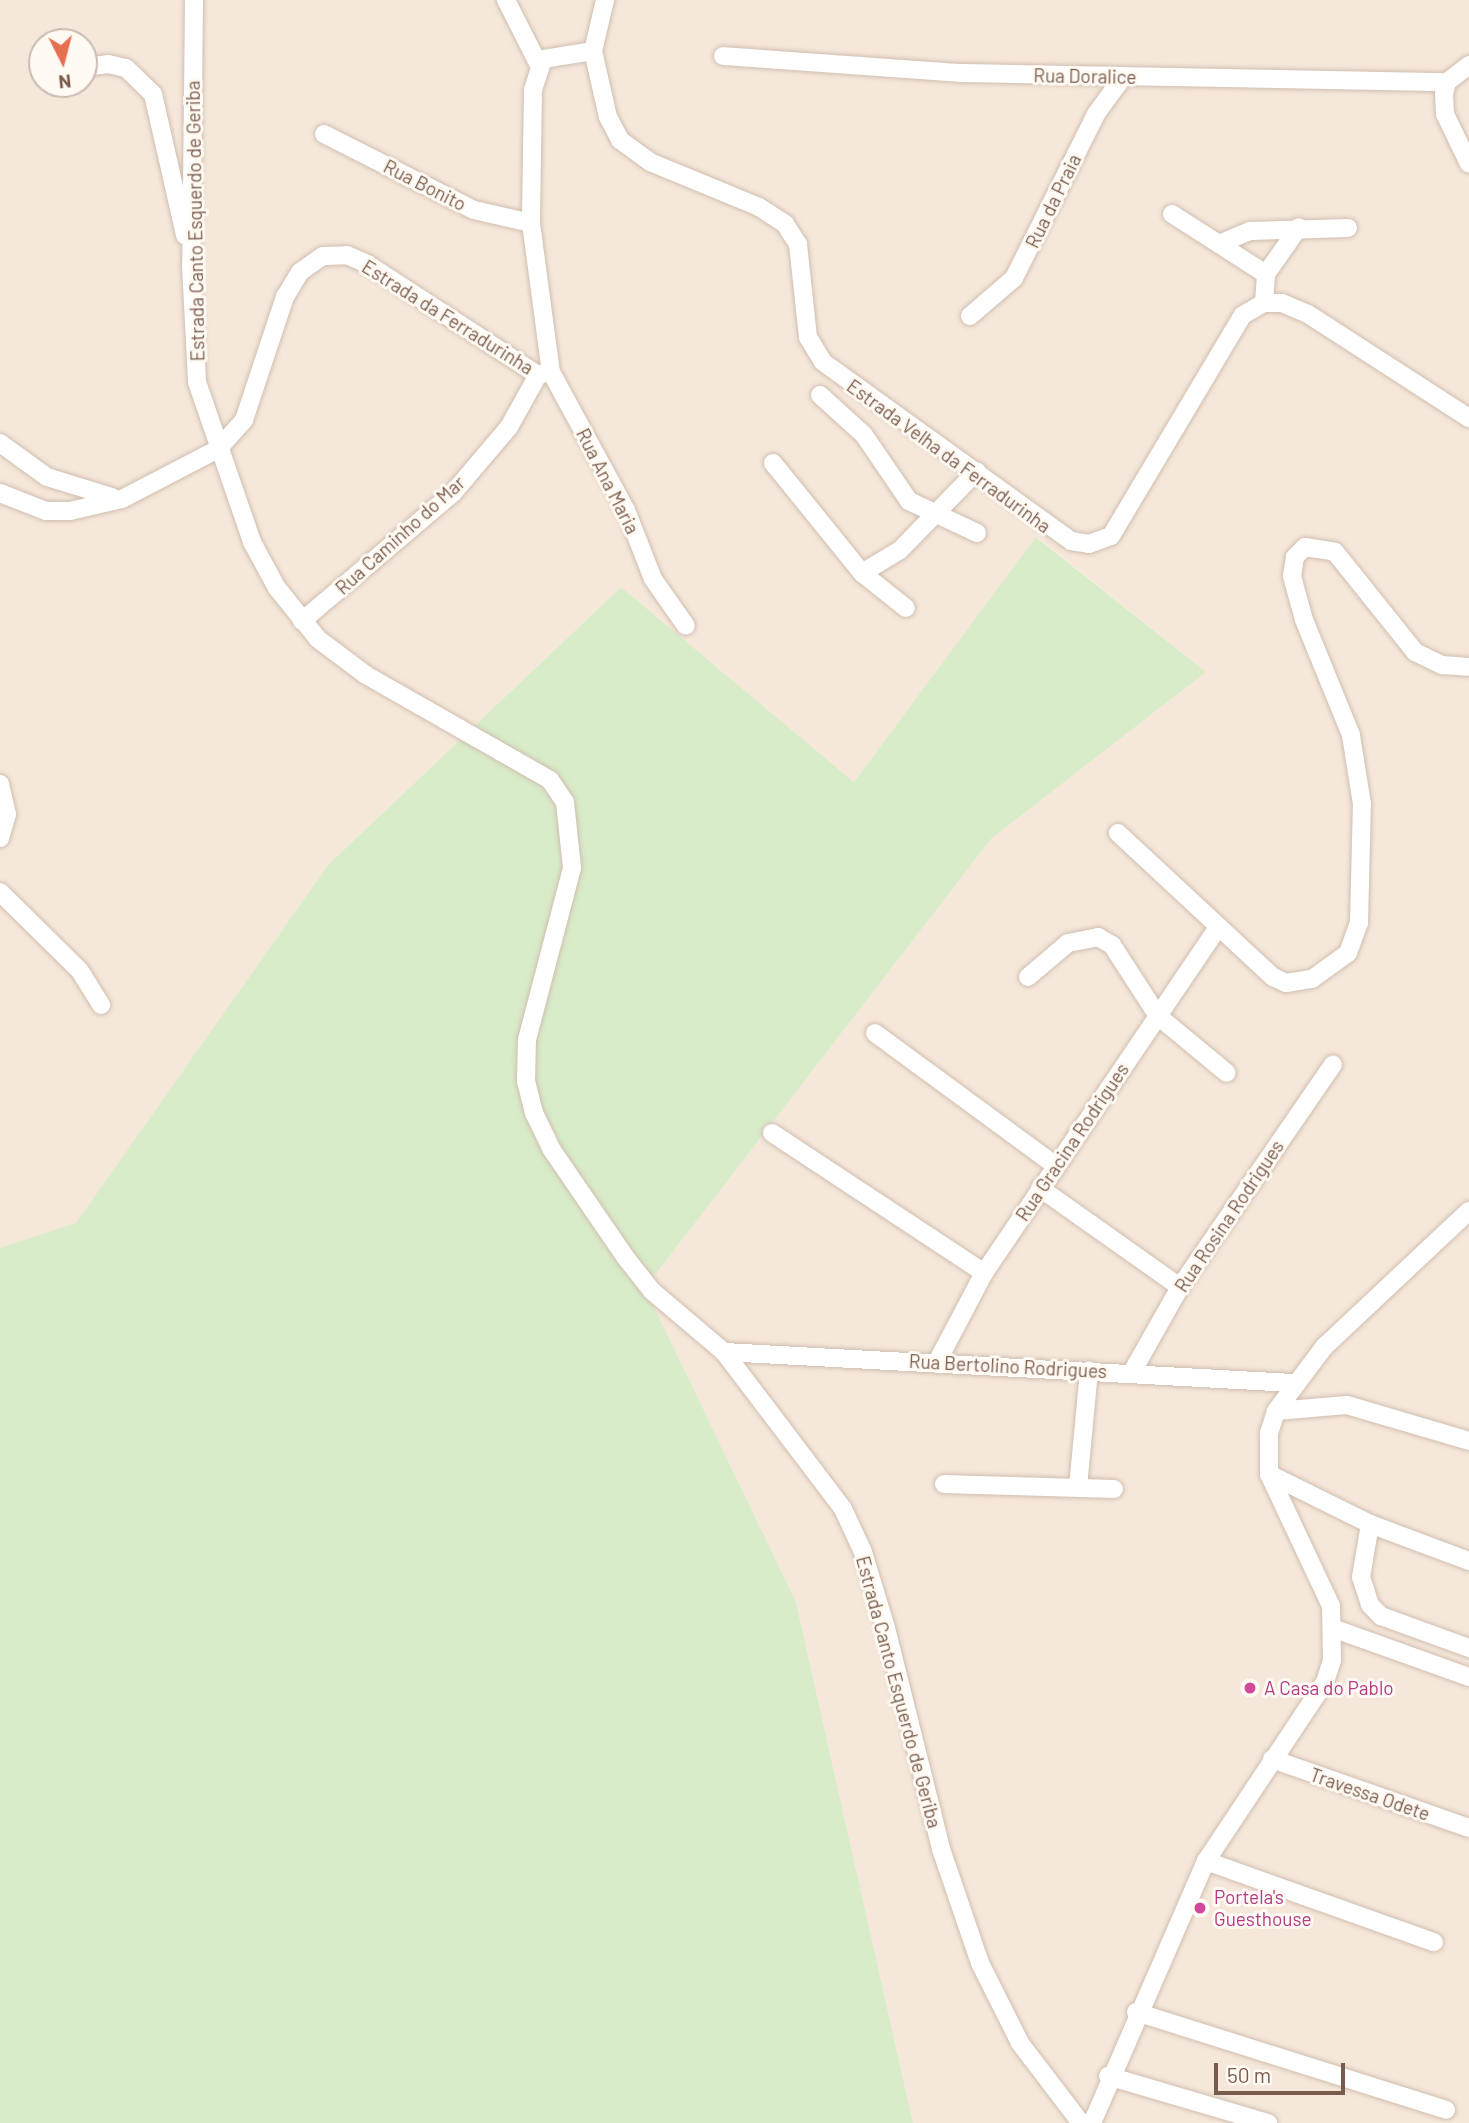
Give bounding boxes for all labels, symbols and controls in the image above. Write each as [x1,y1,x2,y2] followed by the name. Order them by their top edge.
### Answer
[28,28,98,98] north arrow
[1033,64,1137,88] street label: Rua Doralice
[58,70,73,94] text: N
[181,80,209,362] street label: Estrada Canto Esquerdo de Geriba
[1020,150,1086,252] street label: Rua da Praia
[380,154,470,216] street label: Rua Bonito
[358,255,538,379] street label: Estrada da Ferradurinha
[843,374,1055,538] street label: Estrada Velha da Ferradurinha
[572,424,644,538] street label: Rua Ana Maria
[331,471,469,599] street label: Rua Caminho do Mar
[1011,1059,1133,1225] street label: Rua Gracina Rodrigues
[1170,1136,1288,1296] street label: Rua Rosina Rodrigues
[908,1349,1108,1383] street label: Rua Bertolino Rodrigues
[852,1553,946,1831] street label: Estrada Canto Esquerdo de Geriba
[1264,1677,1394,1699] place label: A Casa do Pablo
[1242,1680,1258,1696] marker: A Casa do Pablo
[1307,1763,1433,1825] street label: Travessa Odete
[1214,1886,1312,1930] place label: Portela's Guesthouse
[1192,1900,1208,1916] marker: Portela's Guesthouse
[1217,2050,1348,2094] scale bar
[1227,2062,1271,2087] text: 50 m

